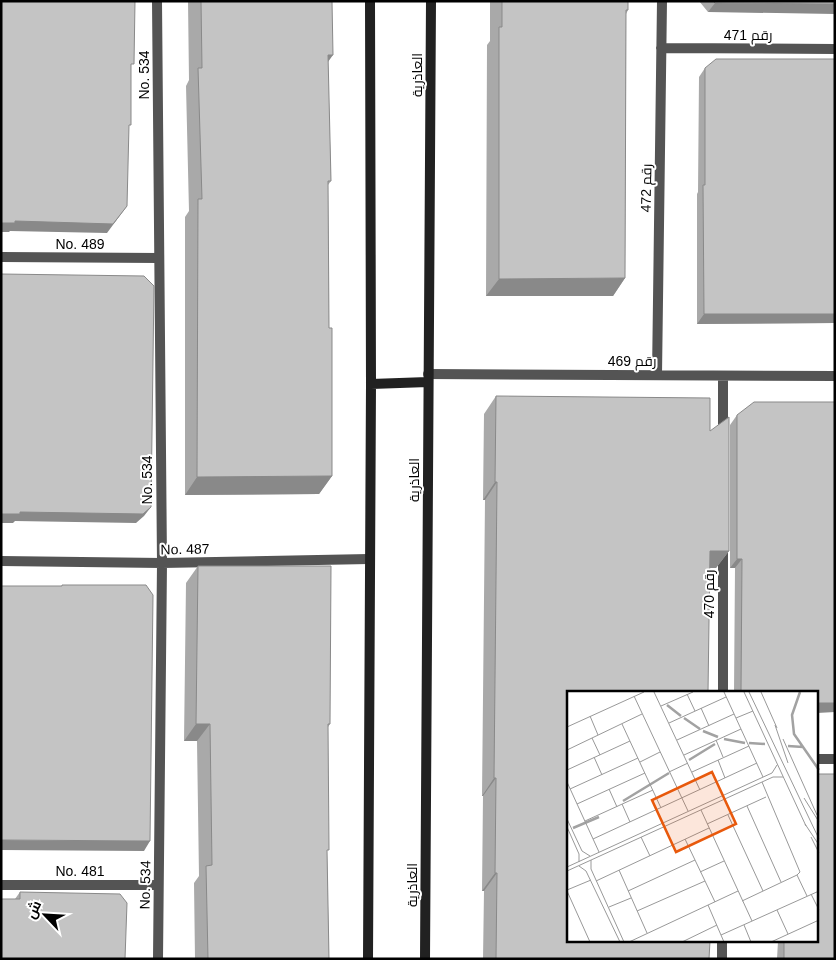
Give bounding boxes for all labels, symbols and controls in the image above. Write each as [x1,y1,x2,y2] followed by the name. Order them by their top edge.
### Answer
[724,27,772,45] street label: رقم 471
[136,50,152,100] street label: No. 534
[409,53,425,97] street label: العاذرية
[638,164,656,212] street label: رقم 472
[55,236,105,252] street label: No. 489
[608,353,656,371] street label: رقم 469
[139,455,155,505] street label: No. 534
[406,458,422,502] street label: العاذرية
[160,541,210,557] street label: No. 487
[701,570,719,618] street label: رقم 470
[567,691,818,942] inset map
[137,860,153,910] street label: No. 534
[55,863,105,879] street label: No. 481
[404,863,420,907] street label: العاذرية
[20,890,70,940] north arrow
[22,898,45,921] text: ش

